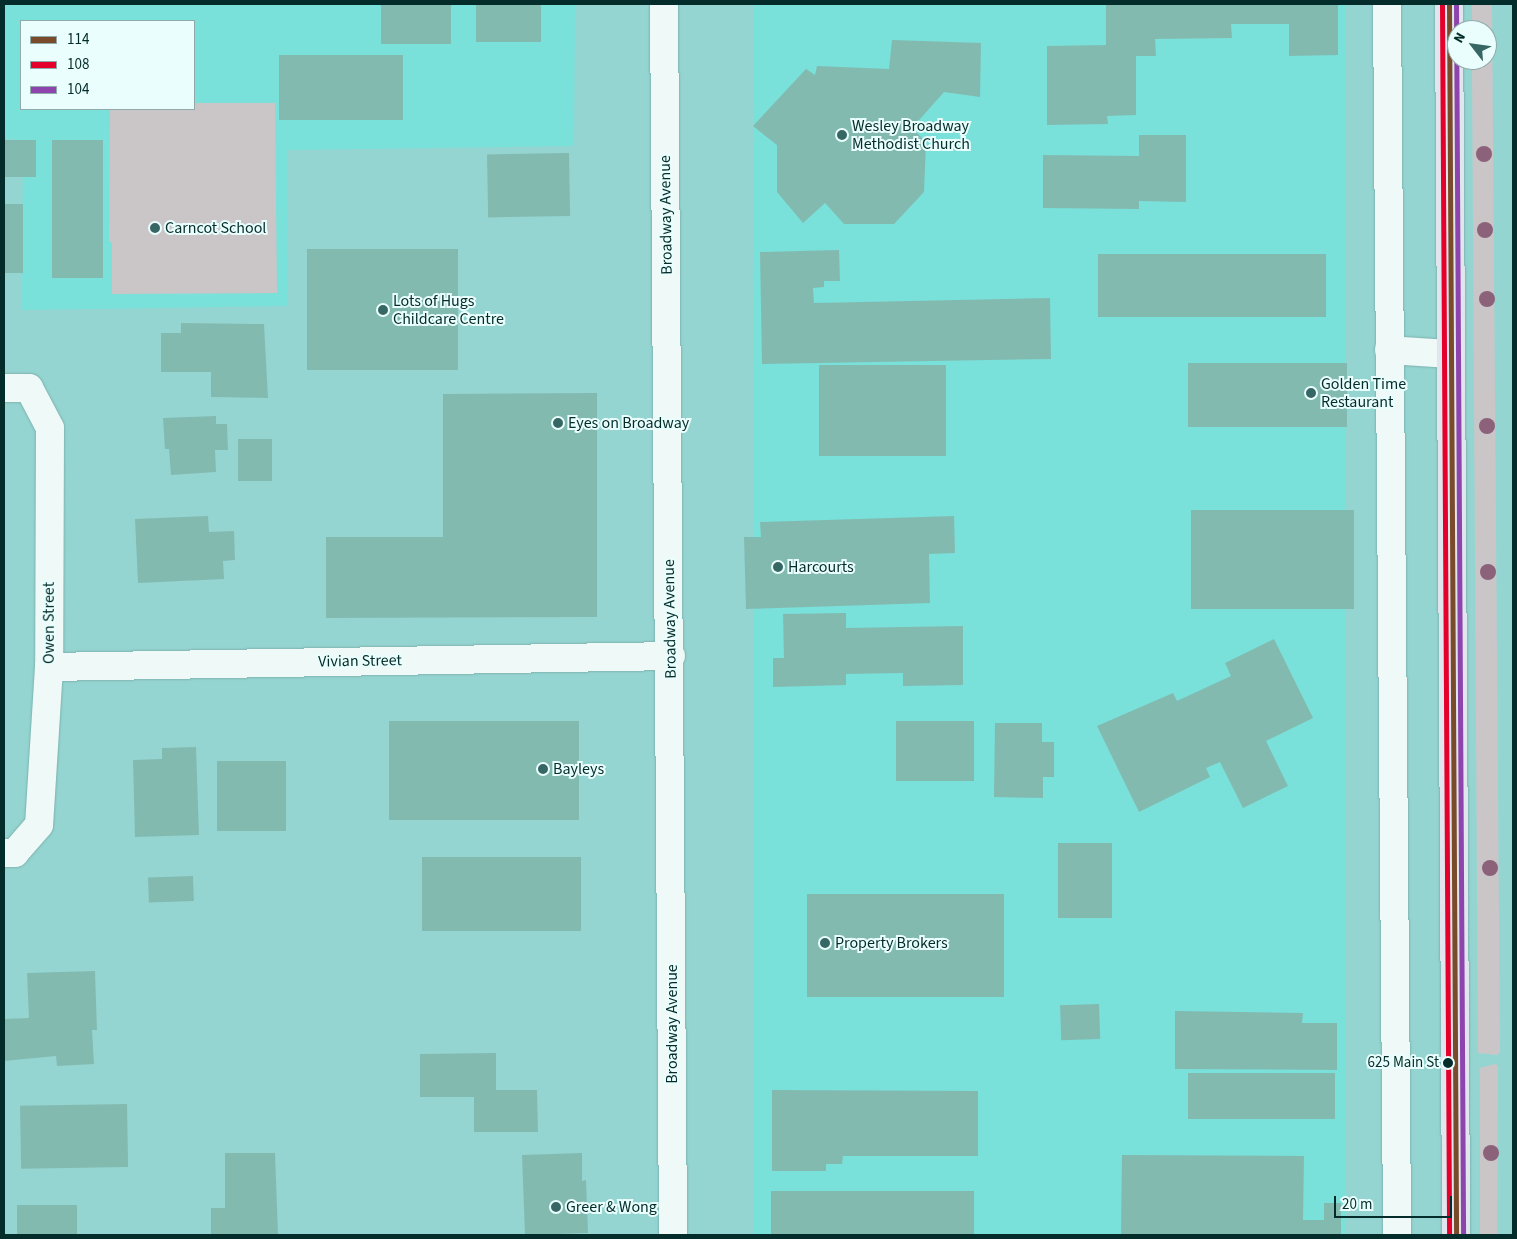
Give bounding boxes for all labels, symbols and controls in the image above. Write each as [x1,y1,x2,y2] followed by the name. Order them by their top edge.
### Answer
[20,20,195,110] legend
[1447,20,1497,70] north arrow
[67,29,89,50] text: 114
[1449,29,1471,47] text: N
[67,54,89,75] text: 108
[67,79,89,100] text: 104
[852,116,970,154] place label: Wesley Broadway Methodist Church
[836,129,848,141] marker: Wesley Broadway Methodist Church
[655,155,677,275] street label: Broadway Avenue
[165,218,266,238] place label: Carncot School
[149,222,161,234] marker: Carncot School
[393,291,504,329] place label: Lots of Hugs Childcare Centre
[377,304,389,316] marker: Lots of Hugs Childcare Centre
[1321,374,1406,412] place label: Golden Time Restaurant
[1305,387,1317,399] marker: Golden Time Restaurant
[568,413,689,433] place label: Eyes on Broadway
[552,417,564,429] marker: Eyes on Broadway
[788,557,854,577] place label: Harcourts
[659,559,681,679] street label: Broadway Avenue
[772,561,784,573] marker: Harcourts
[39,582,59,664] street label: Owen Street
[318,651,402,671] street label: Vivian Street
[553,759,604,779] place label: Bayleys
[537,763,549,775] marker: Bayleys
[835,933,948,953] place label: Property Brokers
[819,937,831,949] marker: Property Brokers
[662,964,682,1084] street label: Broadway Avenue
[1368,1054,1439,1072] place label: 625 Main St
[1443,1058,1453,1068] marker: 625 Main St
[1337,1186,1454,1218] scale bar
[1342,1194,1372,1215] text: 20 m
[566,1197,657,1217] place label: Greer & Wong
[550,1201,562,1213] marker: Greer & Wong

